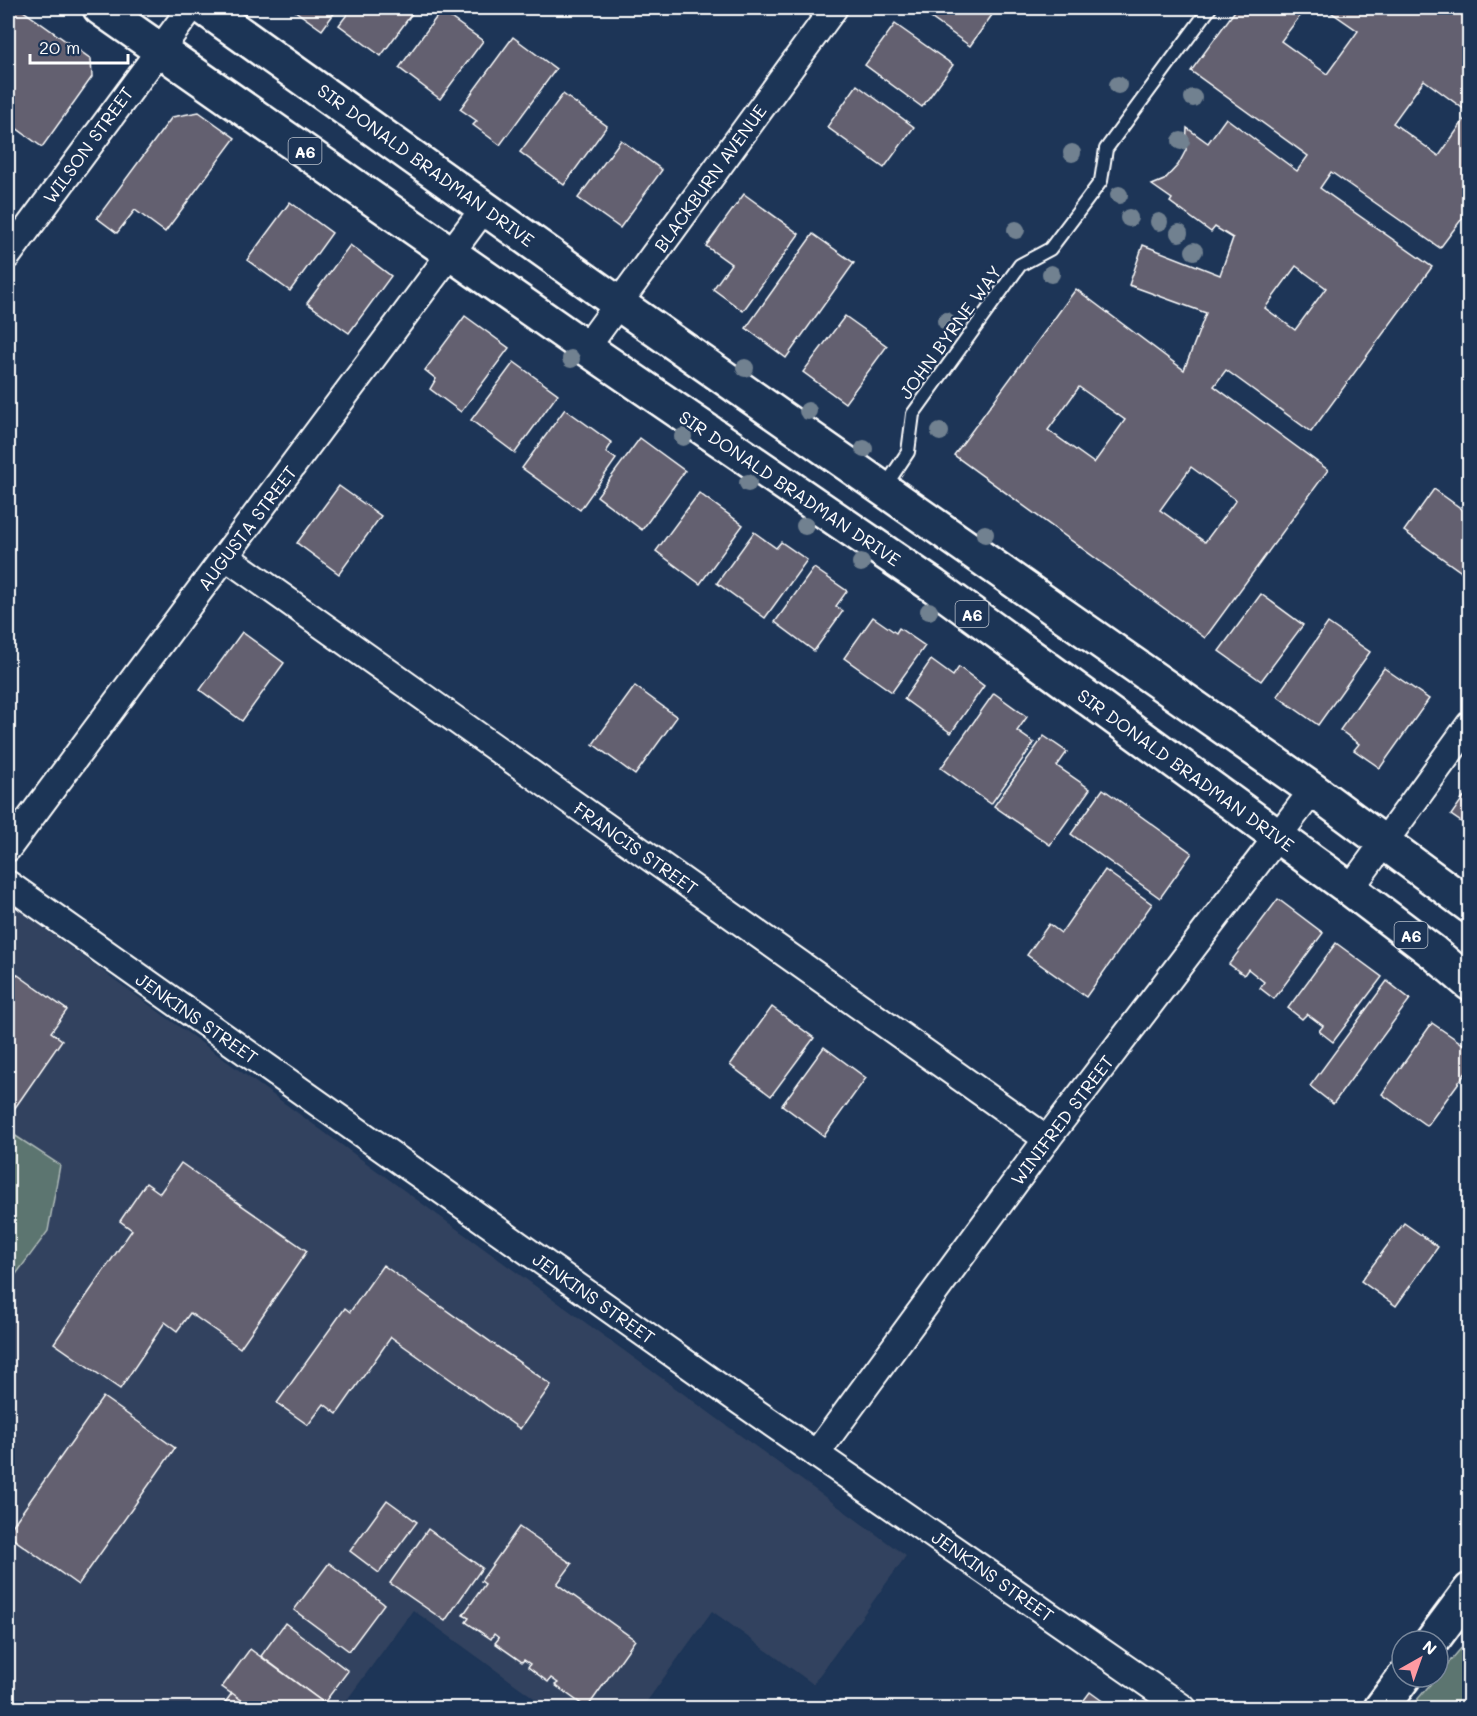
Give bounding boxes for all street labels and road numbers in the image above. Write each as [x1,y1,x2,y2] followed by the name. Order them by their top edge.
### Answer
[313,78,539,252] street label: SIR DONALD BRADMAN DRIVE
[37,82,139,208] street label: WILSON STREET
[648,99,772,257] street label: BLACKBURN AVENUE
[288,138,322,164] road number: A6
[893,260,1007,404] street label: JOHN BYRNE WAY
[675,405,905,571] street label: SIR DONALD BRADMAN DRIVE
[192,461,302,595] street label: AUGUSTA STREET
[956,601,988,627] road number: A6
[1073,683,1299,857] street label: SIR DONALD BRADMAN DRIVE
[569,796,703,900] street label: FRANCIS STREET
[1394,922,1428,948] road number: A6
[131,967,263,1069] street label: JENKINS STREET
[1005,1050,1119,1190] street label: WINIFRED STREET
[528,1247,660,1349] street label: JENKINS STREET
[927,1525,1059,1627] street label: JENKINS STREET

